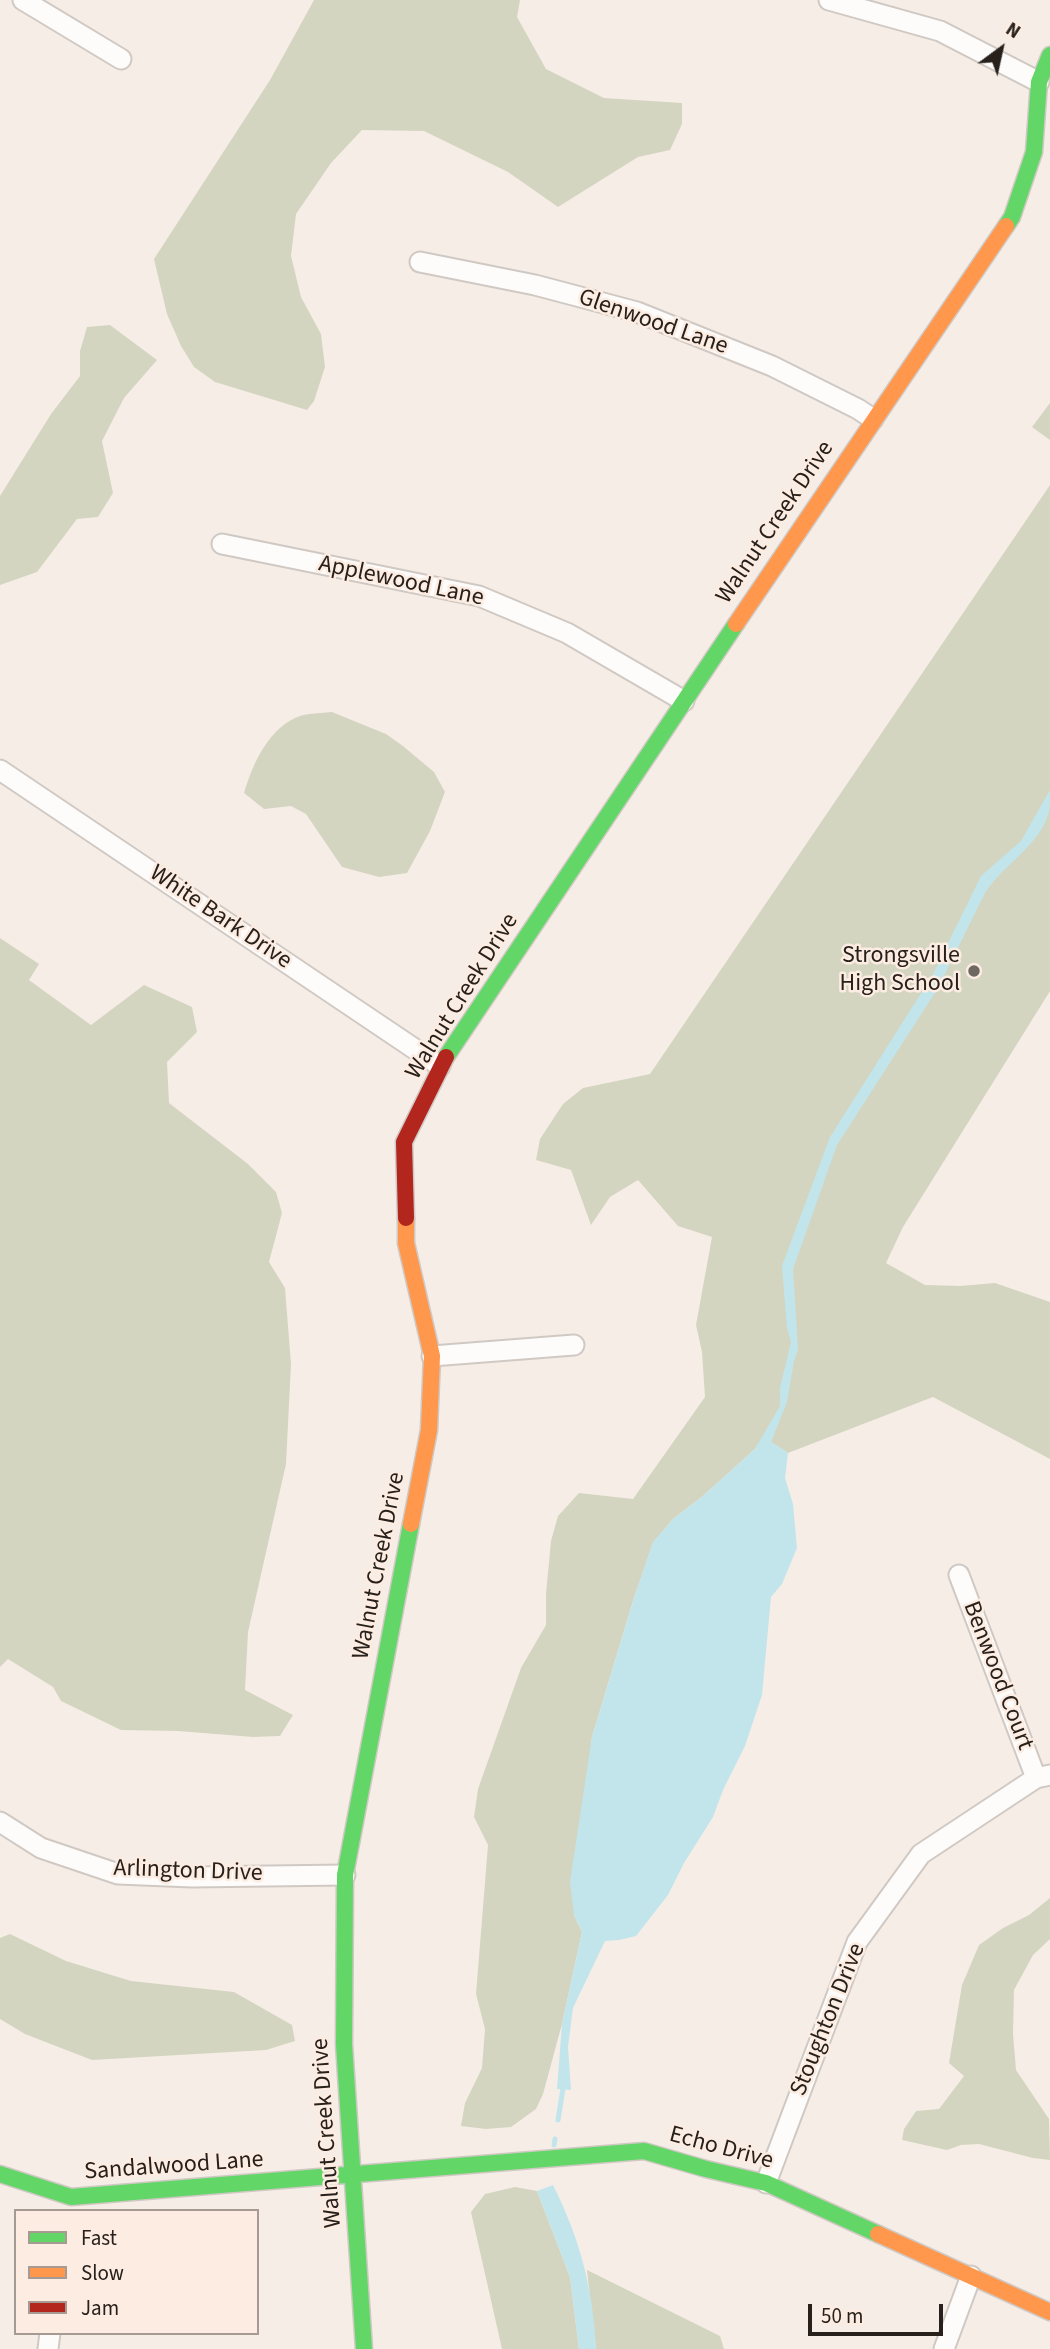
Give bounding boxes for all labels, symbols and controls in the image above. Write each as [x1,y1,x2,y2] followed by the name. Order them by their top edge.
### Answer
[966,14,1036,84] north arrow
[1000,16,1025,46] text: N
[575,284,731,362] street label: Glenwood Lane
[711,436,841,610] street label: Walnut Creek Drive
[316,550,486,614] street label: Applewood Lane
[143,860,297,976] street label: White Bark Drive
[400,909,526,1085] street label: Walnut Creek Drive
[840,943,960,999] place label: Strongsville High School
[966,963,982,979] marker: Strongsville High School
[348,1470,412,1662] street label: Walnut Creek Drive
[955,1598,1039,1754] street label: Benwood Court
[113,1855,263,1889] street label: Arlington Drive
[785,1940,873,2100] street label: Stoughton Drive
[307,2037,349,2229] street label: Walnut Creek Drive
[666,2121,776,2177] street label: Echo Drive
[83,2146,265,2188] street label: Sandalwood Lane
[14,2209,259,2335] legend
[81,2223,117,2253] text: Fast
[81,2258,124,2288] text: Slow
[812,2290,947,2334] scale bar
[81,2293,119,2323] text: Jam
[821,2301,863,2331] text: 50 m

